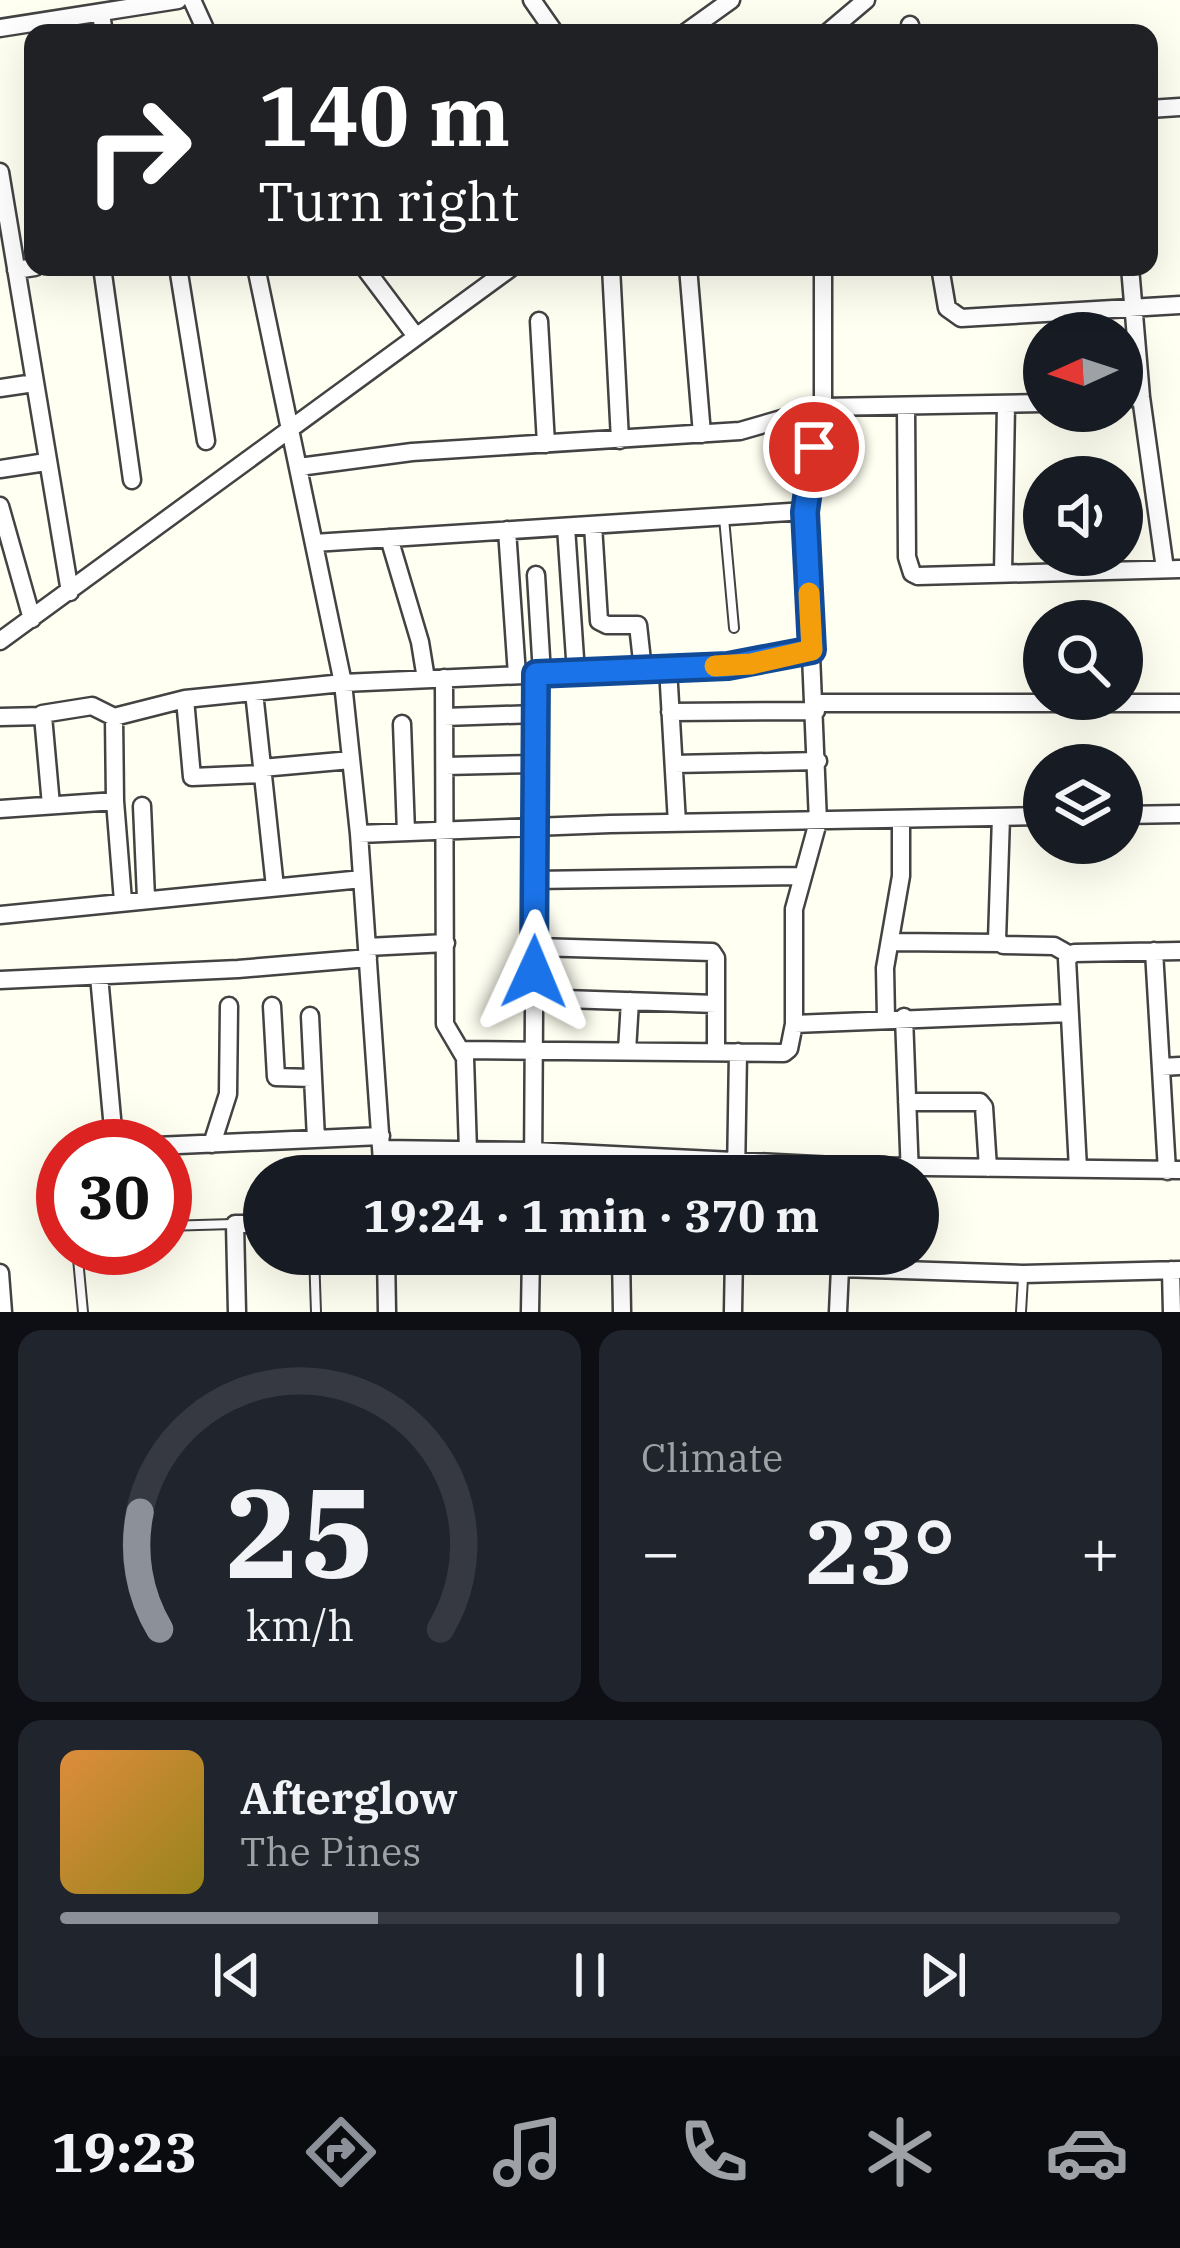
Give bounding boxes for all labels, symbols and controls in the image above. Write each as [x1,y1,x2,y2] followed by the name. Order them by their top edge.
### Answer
[258,60,510,169] text: 140 m
[60,72,216,228] icon: right
[258,166,520,236] text: Turn right
[1023,312,1143,432] north arrow
[1023,312,1143,864] map controls
[763,396,865,498] pin
[781,414,847,480] icon: arrive
[1023,456,1143,576] button: sound
[1023,600,1143,720] button: search
[1023,744,1143,864] button: layers
[471,909,597,1035] position arrow
[36,1119,192,1275] speed limit sign: 30
[363,1186,819,1244] text: 19:24 · 1 min · 370 m
[641,1432,783,1483] text: Climate
[225,1450,374,1612] text: 25
[805,1492,956,1609] text: 23°
[641,1508,681,1594] text: −
[1080,1508,1120,1594] text: +
[245,1597,354,1653] text: km/h
[240,1768,458,1826] text: Afterglow
[240,1826,421,1877] text: The Pines
[204,1942,270,2008] icon: previous
[557,1942,623,2008] icon: pause
[910,1942,976,2008] icon: next
[299,2110,383,2194] icon: directions
[486,2110,570,2194] icon: music
[672,2110,756,2194] icon: phone
[858,2110,942,2194] icon: climate
[1045,2110,1129,2194] icon: car
[51,2117,197,2187] text: 19:23

